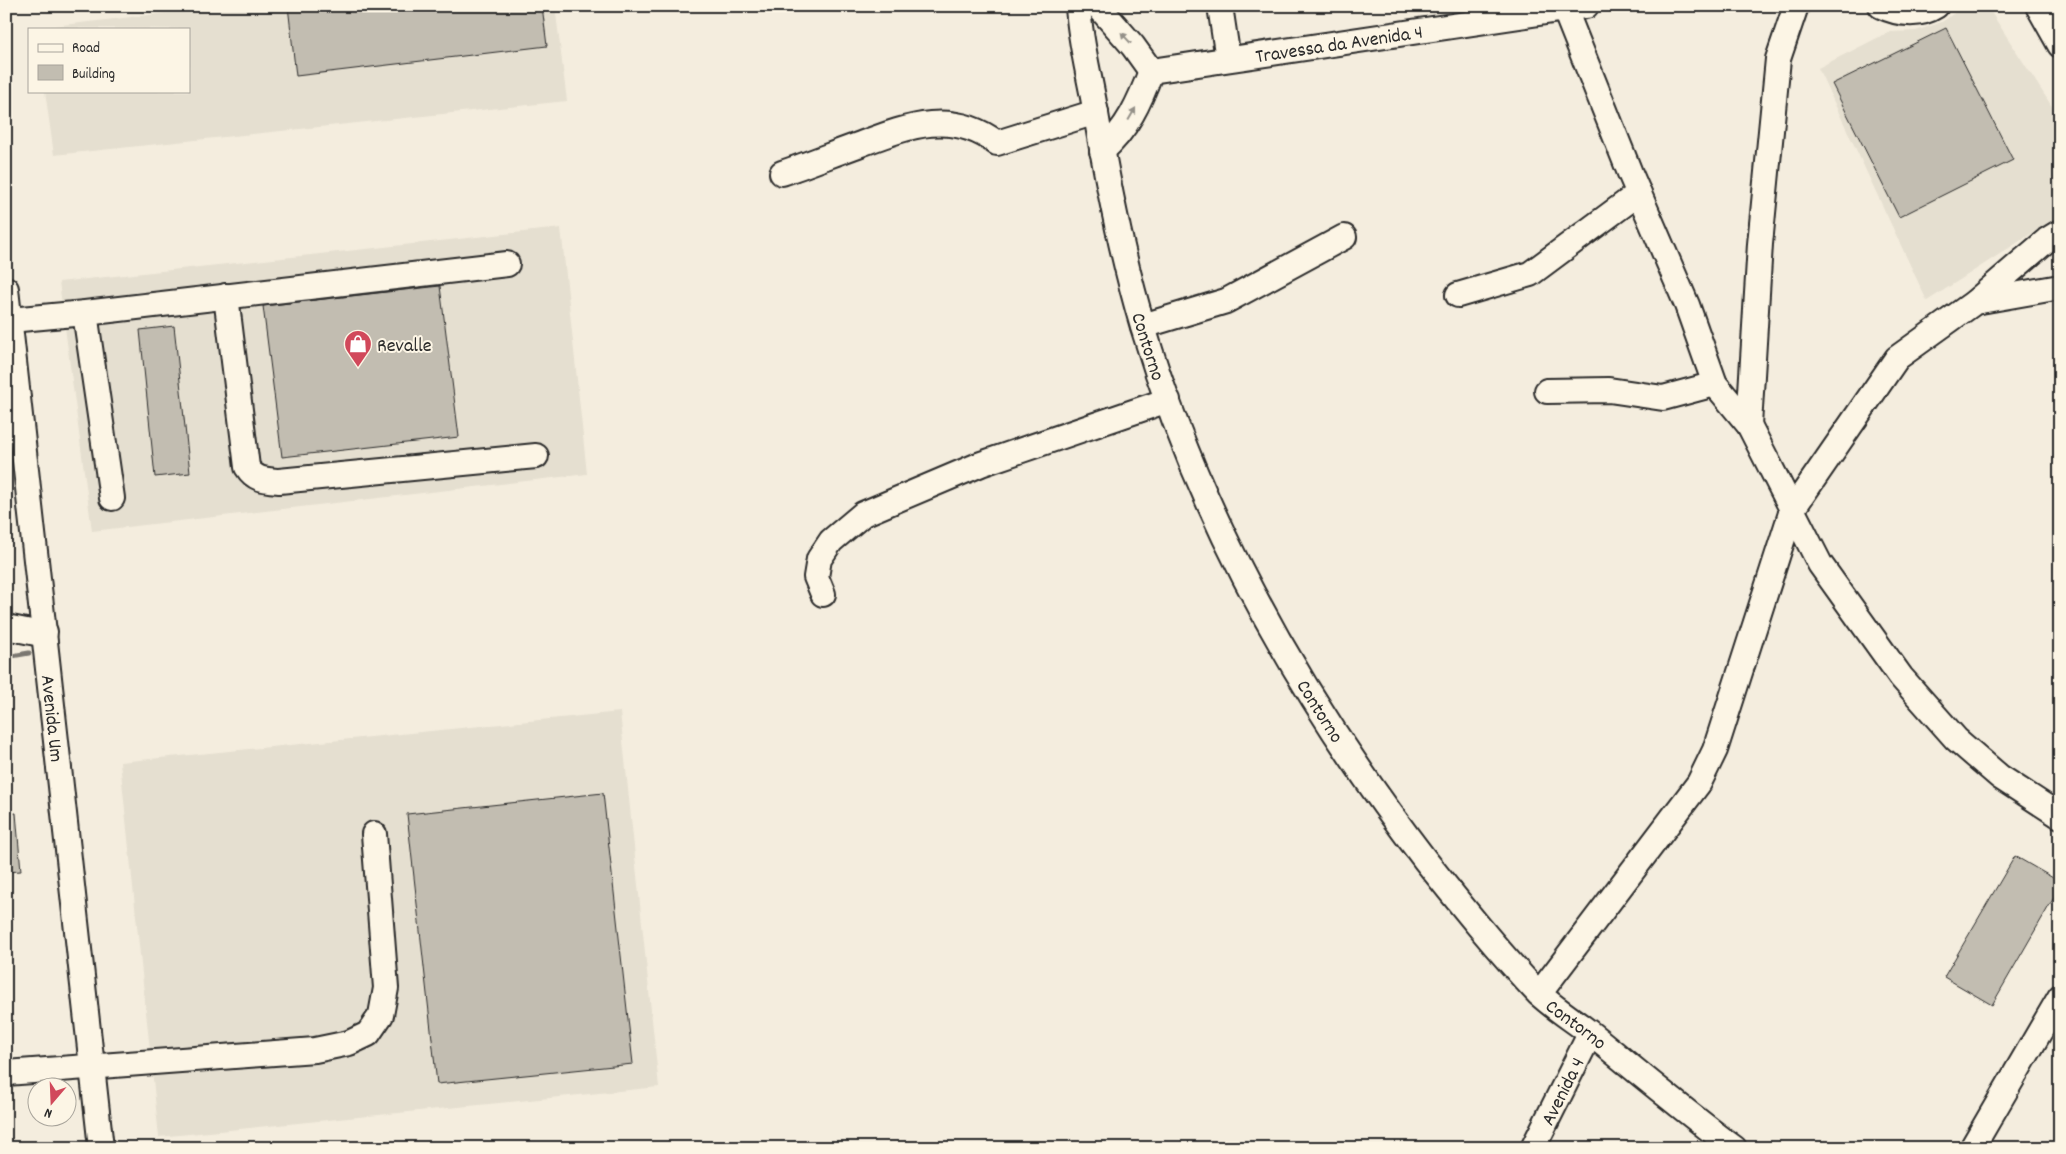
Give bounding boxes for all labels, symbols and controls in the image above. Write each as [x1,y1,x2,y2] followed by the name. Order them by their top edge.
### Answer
[1254,20,1425,72] street label: Travessa da Avenida 4
[28,28,190,92] legend
[1120,32,1132,44] one-way arrow
[72,38,100,60] text: Road
[72,64,115,86] text: Building
[1128,107,1136,122] one-way arrow
[1123,310,1170,385] street label: Contorno
[343,329,373,368] shop icon: Revalle
[377,333,432,361] place label: Revalle
[32,674,69,764] street label: Avenida Um
[1288,675,1349,749] street label: Contorno
[1538,994,1612,1058] street label: Contorno
[1536,1053,1593,1131] street label: Avenida 4
[28,1076,78,1126] north arrow
[42,1102,55,1123] text: N

